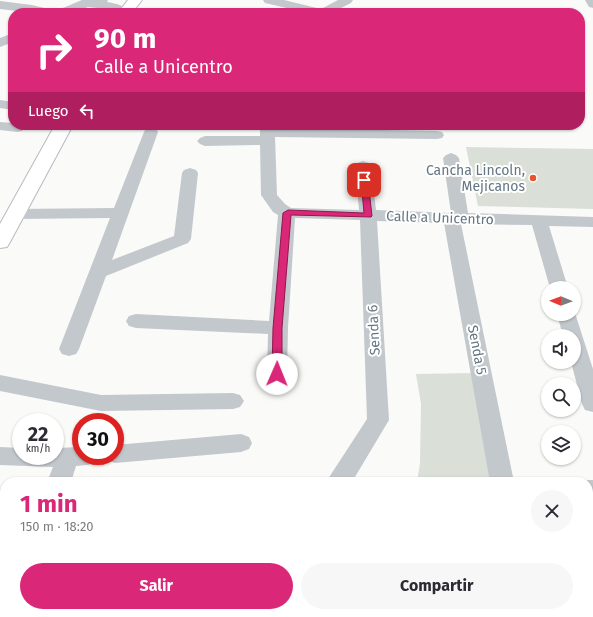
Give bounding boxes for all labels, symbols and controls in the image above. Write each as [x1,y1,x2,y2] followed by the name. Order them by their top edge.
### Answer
[94,22,156,55] text: 90 m
[28,24,80,76] icon: right
[94,56,233,78] text: Calle a Unicentro
[76,100,98,122] icon: left
[28,102,68,120] text: Luego
[426,162,525,195] place label: Cancha Lincoln, Mejicanos
[347,163,381,197] pin
[353,169,375,191] icon: arrive
[528,173,538,183] marker: Cancha Lincoln, Mejicanos
[386,208,494,228] street label: Calle a Unicentro
[541,281,581,321] north arrow
[541,281,581,465] map controls
[364,304,384,356] street label: Senda 6
[464,324,490,376] street label: Senda 5
[541,329,581,369] button: sound
[256,353,298,395] position arrow
[541,377,581,417] button: search
[72,413,124,465] speed limit sign: 30
[28,422,48,446] text: 22
[541,425,581,465] button: layers
[26,443,50,455] text: km/h
[20,490,78,518] text: 1 min
[531,490,573,532] button: close
[20,519,94,534] text: 150 m · 18:20
[20,563,293,609] button: Salir
[301,563,573,609] button: Compartir

